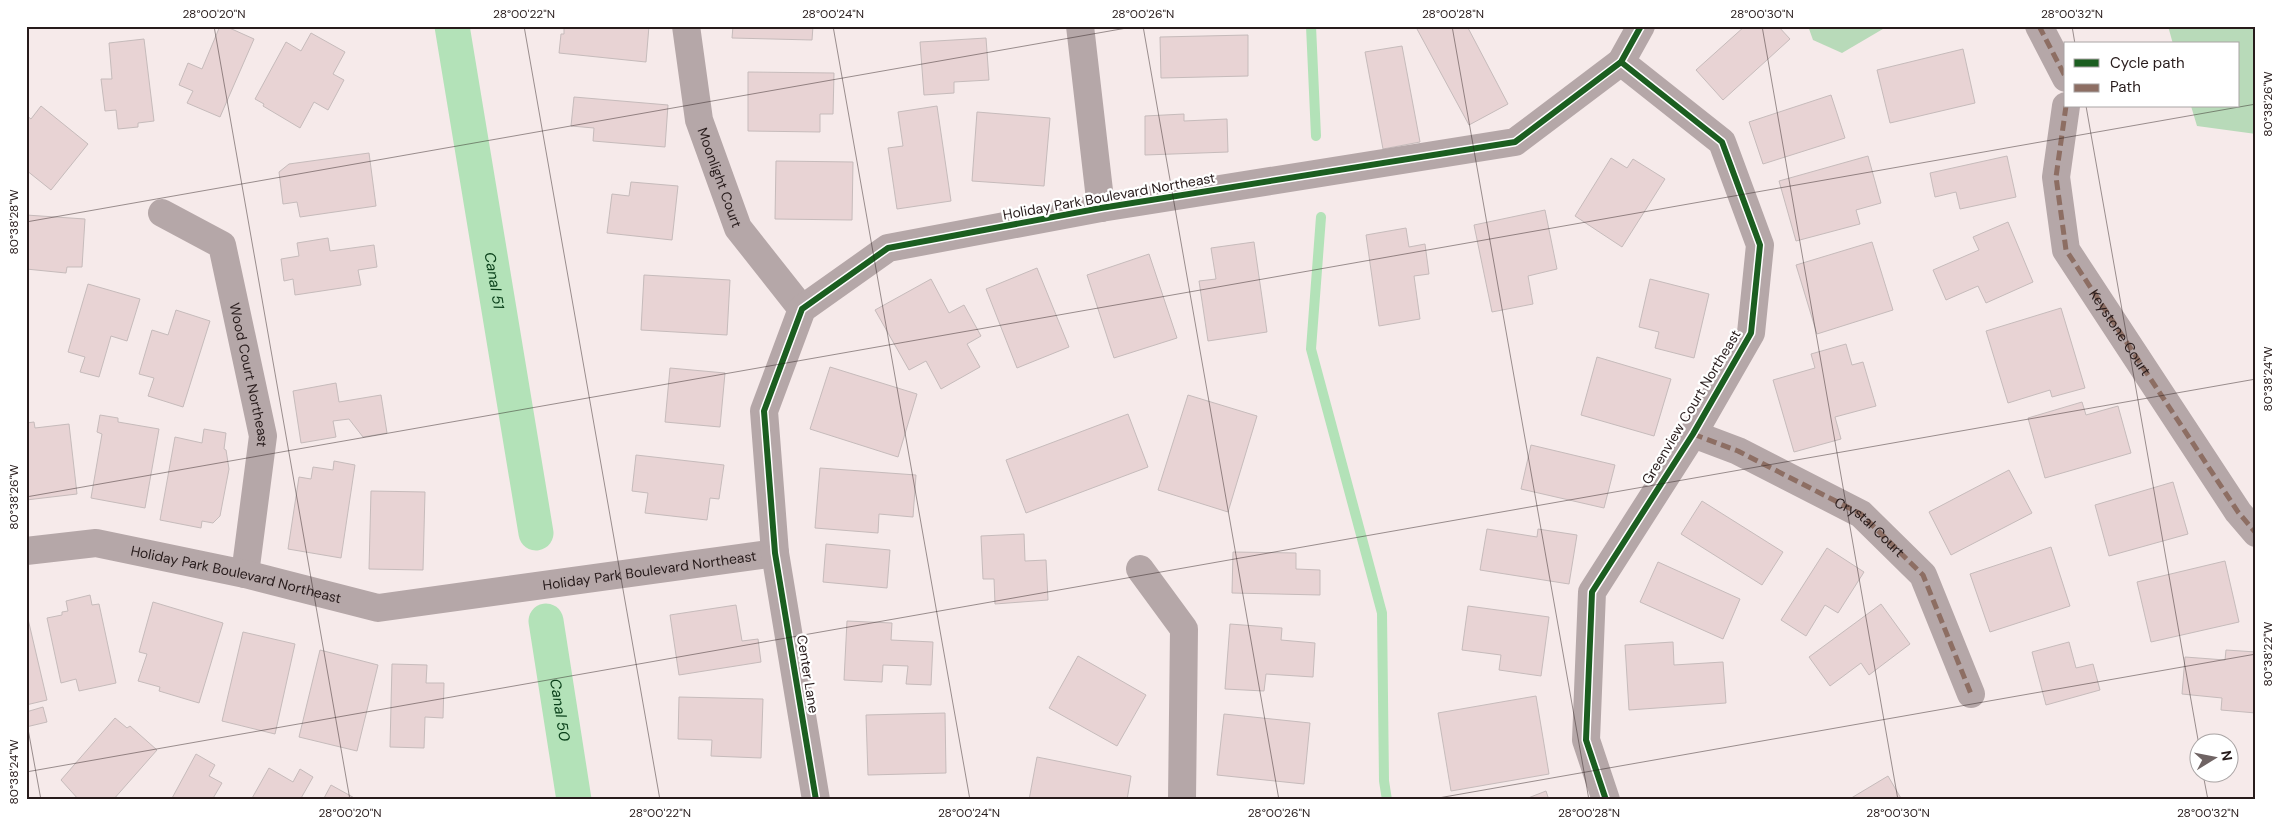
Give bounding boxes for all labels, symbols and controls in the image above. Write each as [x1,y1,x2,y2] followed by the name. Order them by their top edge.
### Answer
[182,6,246,22] text: 28°00'20"N
[493,6,555,22] text: 28°00'22"N
[802,6,864,22] text: 28°00'24"N
[1112,6,1174,22] text: 28°00'26"N
[1422,6,1484,22] text: 28°00'28"N
[1730,6,1794,22] text: 28°00'30"N
[2041,6,2103,22] text: 28°00'32"N
[2064,42,2240,108] legend
[2110,53,2185,73] text: Cycle path
[2260,71,2276,137] text: 80°38'26"W
[2110,77,2141,97] text: Path
[693,125,746,230] street label: Moonlight Court
[1001,168,1217,224] street label: Holiday Park Boulevard Northeast
[6,189,22,255] text: 80°38'28"W
[480,251,509,311] water label: Canal 51
[2085,286,2155,379] street label: Keystone Court
[226,301,272,448] street label: Wood Court Northeast
[1638,326,1744,488] street label: Greenview Court Northeast
[2260,346,2276,412] text: 80°38'24"W
[6,464,22,530] text: 80°38'26"W
[1832,493,1909,561] street label: Crystal Court
[129,541,343,607] street label: Holiday Park Boulevard Northeast
[541,547,758,594] street label: Holiday Park Boulevard Northeast
[2260,621,2276,686] text: 80°38'22"W
[793,634,823,715] street label: Center Lane
[545,677,575,743] water label: Canal 50
[2190,734,2240,784] north arrow
[6,739,22,805] text: 80°38'24"W
[2217,749,2237,762] text: N
[318,805,382,821] text: 28°00'20"N
[629,805,691,821] text: 28°00'22"N
[938,805,1000,821] text: 28°00'24"N
[1248,805,1310,821] text: 28°00'26"N
[1558,805,1620,821] text: 28°00'28"N
[1866,805,1930,821] text: 28°00'30"N
[2177,805,2239,821] text: 28°00'32"N

